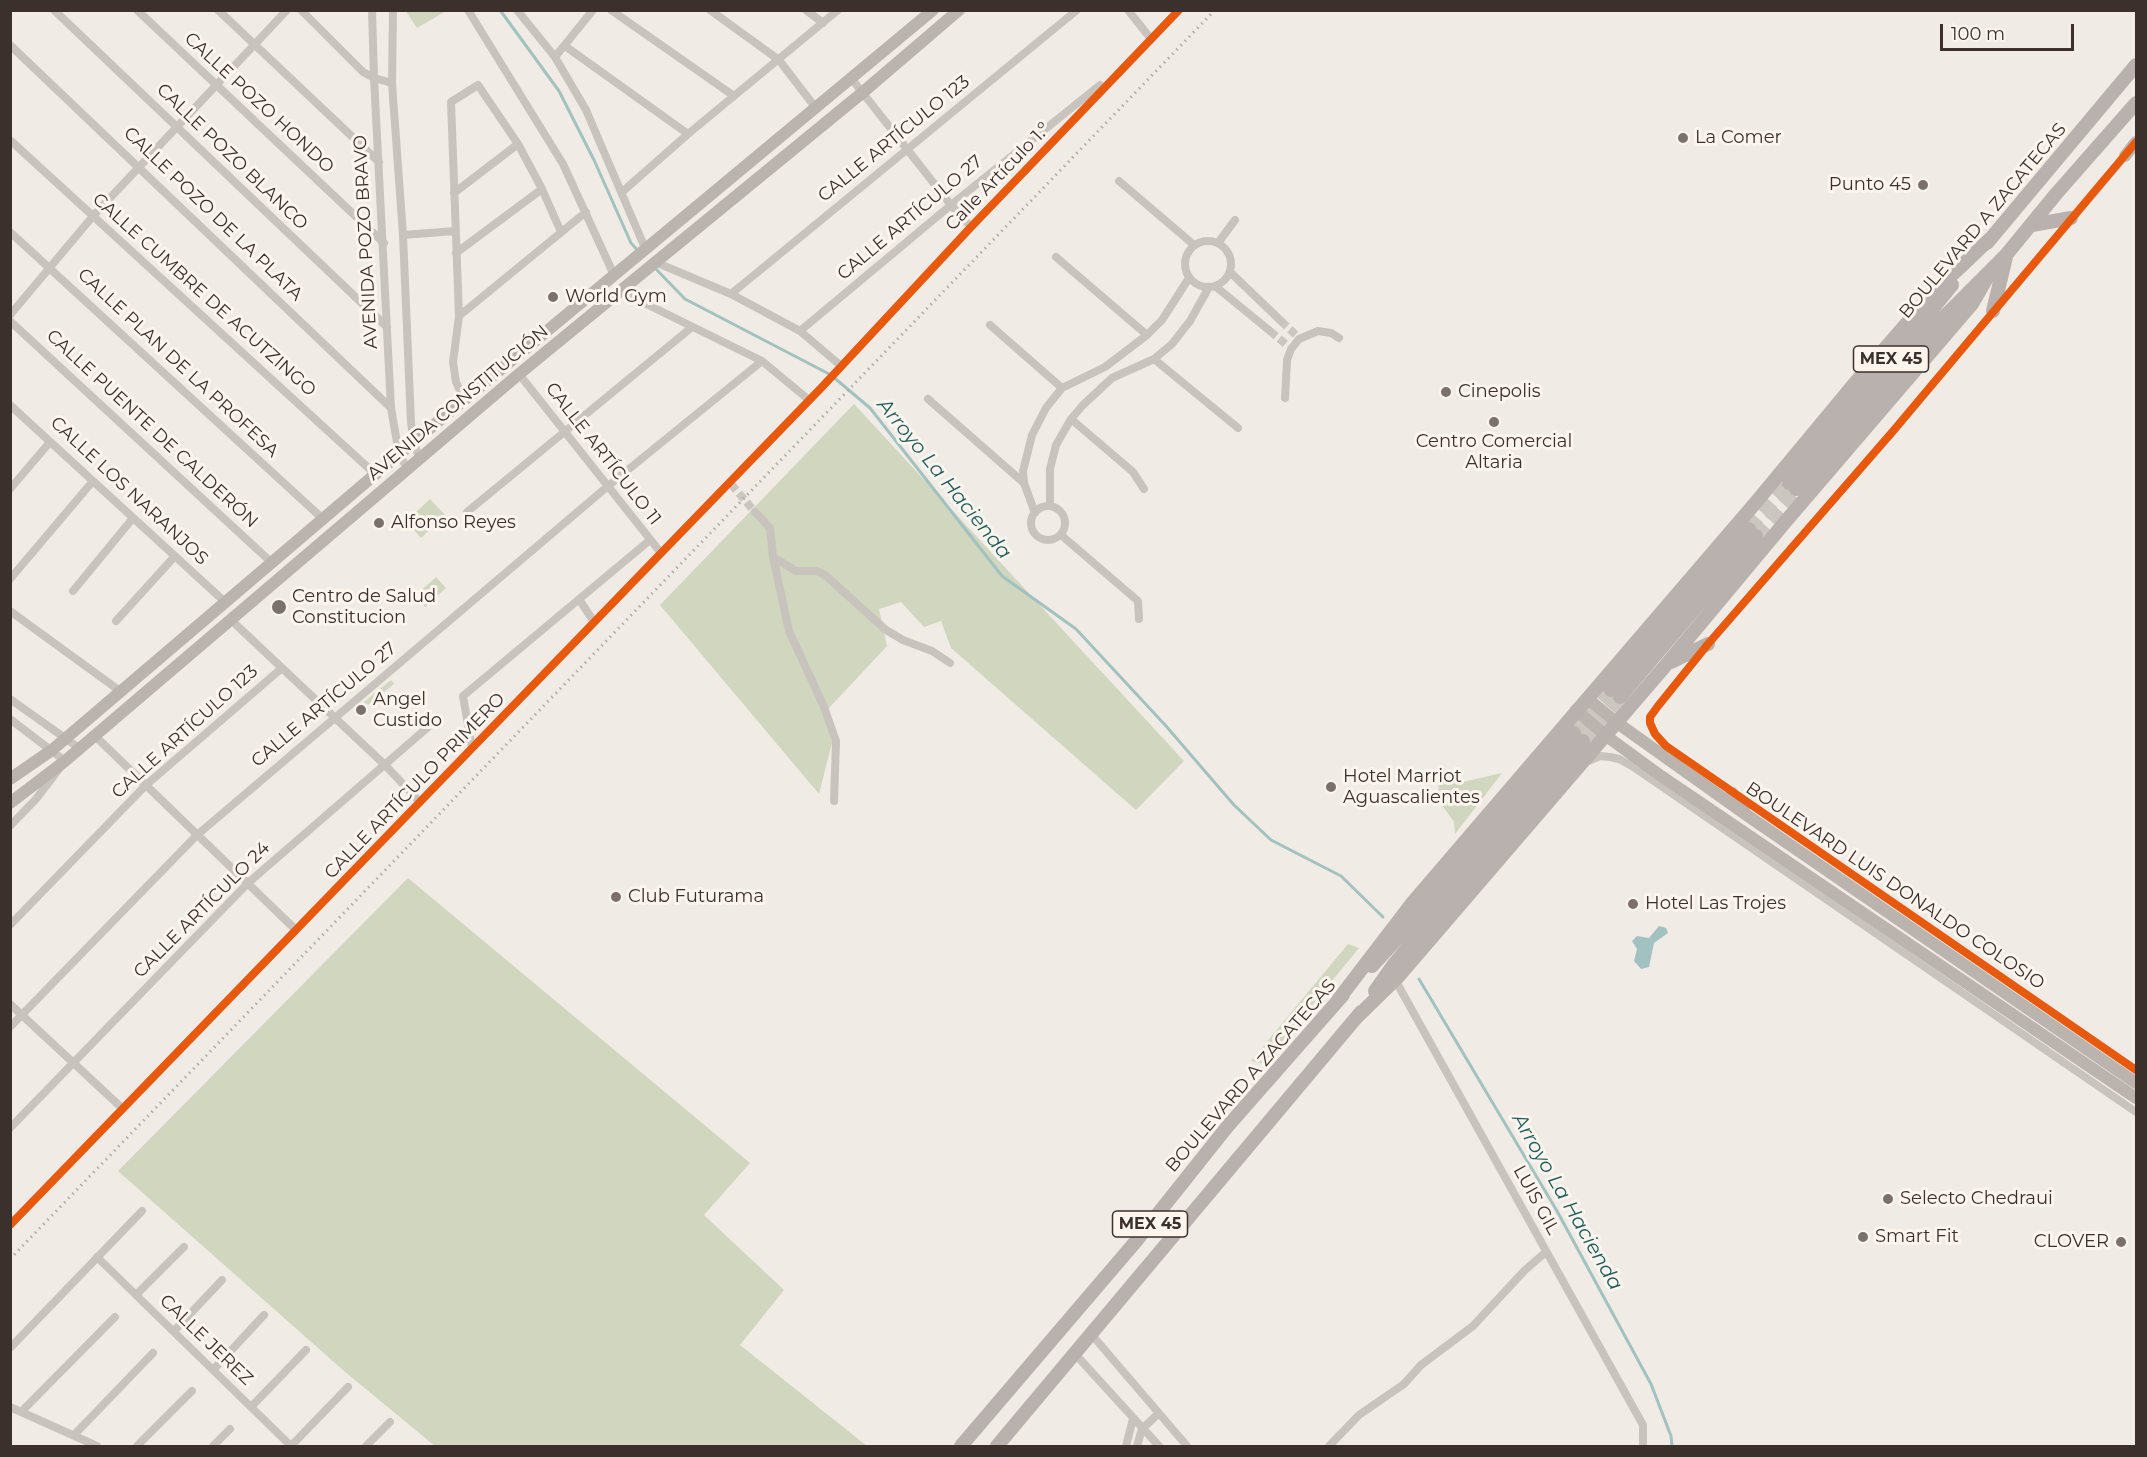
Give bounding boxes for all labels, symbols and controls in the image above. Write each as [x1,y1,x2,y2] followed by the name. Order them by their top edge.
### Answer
[1943,12,2076,50] scale bar
[1951,23,2005,45] text: 100 m
[180,28,338,178] street label: CALLE POZO HONDO
[814,71,974,207] street label: CALLE ARTÍCULO 123
[152,79,312,235] street label: CALLE POZO BLANCO
[941,119,1055,235] street label: Calle Artículo 1.º
[1895,119,2071,323] street label: BOULEVARD A ZACATECAS
[119,123,307,305] street label: CALLE POZO DE LA PLATA
[1695,127,1782,149] place label: La Comer
[1676,131,1690,145] marker: La Comer
[350,134,382,350] street label: AVENIDA POZO BRAVO
[833,151,987,285] street label: CALLE ARTÍCULO 27
[1829,174,1911,196] place label: Punto 45
[1916,178,1930,192] marker: Punto 45
[88,189,320,401] street label: CALLE CUMBRE DE ACUTZINGO
[73,264,283,462] street label: CALLE PLAN DE LA PROFESA
[565,286,667,308] place label: World Gym
[546,290,560,304] marker: World Gym
[363,321,553,485] street label: AVENIDA CONSTITUCIÓN
[42,325,262,533] street label: CALLE PUENTE DE CALDERÓN
[1854,346,1928,372] road number: MEX 45
[541,378,665,530] street label: CALLE ARTÍCULO 11
[1458,381,1541,403] place label: Cinepolis
[1439,385,1453,399] marker: Cinepolis
[872,394,1016,564] water label: Arroyo La Hacienda
[46,412,212,570] street label: CALLE LOS NARANJOS
[1487,415,1501,429] marker: Centro Comercial Altaria
[1416,431,1572,474] place label: Centro Comercial Altaria
[391,512,516,534] place label: Alfonso Reyes
[372,516,386,530] marker: Alfonso Reyes
[292,586,436,628] place label: Centro de Salud Constitucion
[270,598,288,616] marker: Centro de Salud Constitucion
[247,638,401,772] street label: CALLE ARTÍCULO 27
[108,661,262,803] street label: CALLE ARTÍCULO 123
[320,688,510,884] street label: CALLE ARTÍCULO PRIMERO
[373,689,442,732] place label: Angel Custido
[354,703,368,717] marker: Angel Custido
[1343,766,1480,808] place label: Hotel Marriot Aguascalientes
[1741,778,2049,994] street label: BOULEVARD LUIS DONALDO COLOSIO
[1324,780,1338,794] marker: Hotel Marriot Aguascalientes
[129,837,275,983] street label: CALLE ARTÍCULO 24
[628,886,764,908] place label: Club Futurama
[609,890,623,904] marker: Club Futurama
[1645,893,1786,915] place label: Hotel Las Trojes
[1626,897,1640,911] marker: Hotel Las Trojes
[1161,975,1341,1177] street label: BOULEVARD A ZACATECAS
[1507,1109,1627,1295] water label: Arroyo La Hacienda
[1508,1162,1564,1238] street label: LUIS GIL
[1900,1188,2053,1210] place label: Selecto Chedraui
[1881,1192,1895,1206] marker: Selecto Chedraui
[1112,1211,1188,1237] road number: MEX 45
[1875,1226,1959,1248] place label: Smart Fit
[1856,1230,1870,1244] marker: Smart Fit
[2034,1231,2109,1253] place label: CLOVER
[2114,1235,2128,1249] marker: CLOVER
[155,1290,257,1390] street label: CALLE JEREZ

